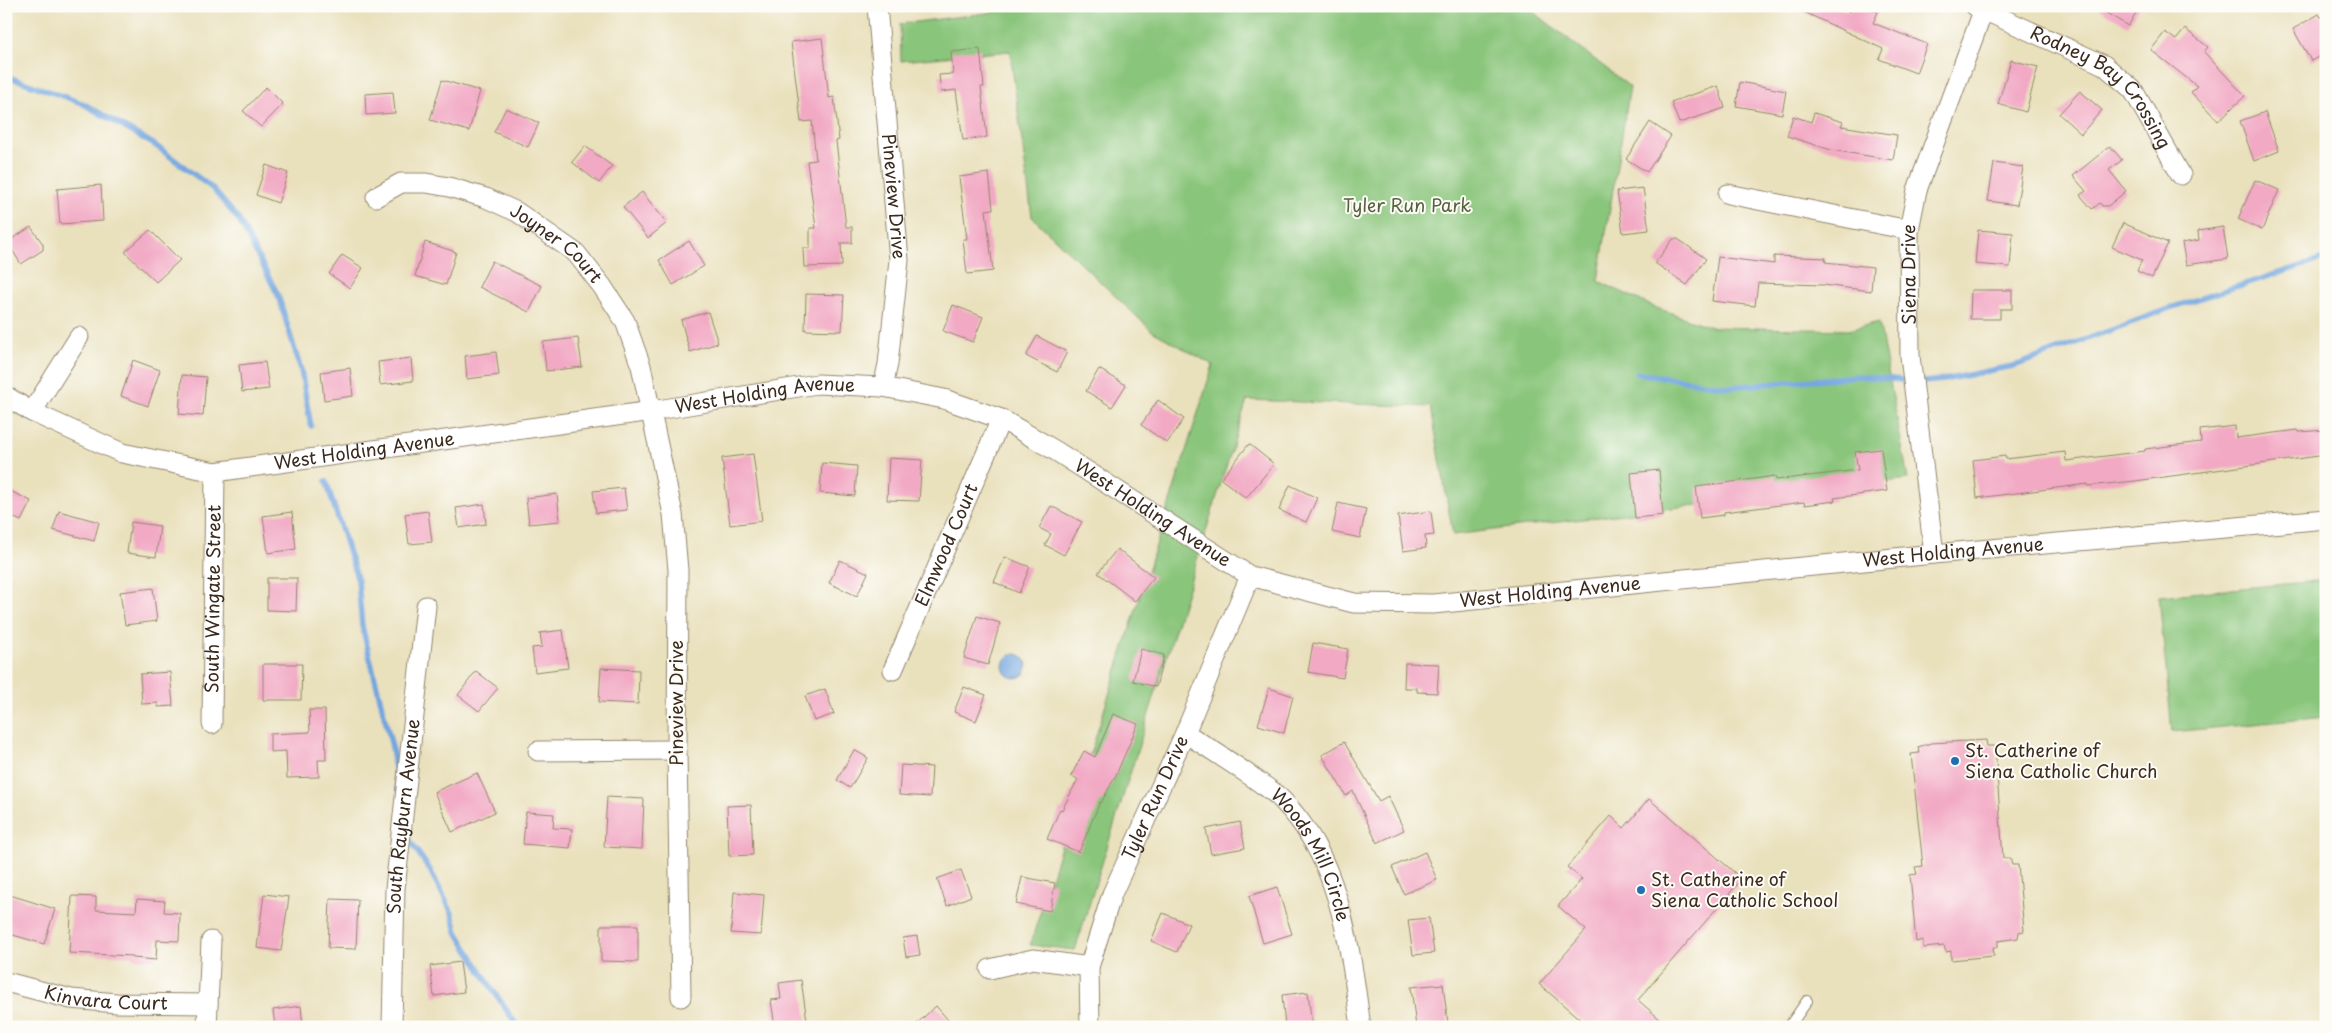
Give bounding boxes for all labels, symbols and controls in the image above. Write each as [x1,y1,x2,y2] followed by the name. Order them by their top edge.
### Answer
[2026,18,2178,153] street label: Rodney Bay Crossing
[876,132,914,260] street label: Pineview Drive
[1343,191,1471,218] park label: Tyler Run Park
[506,196,610,288] street label: Joyner Court
[1894,221,1922,325] street label: Siena Drive
[673,369,856,419] street label: West Holding Avenue
[272,424,456,476] street label: West Holding Avenue
[1070,451,1237,573] street label: West Holding Avenue
[907,479,984,610] street label: Elmwood Court
[197,505,227,693] street label: South Wingate Street
[1861,529,2045,573] street label: West Holding Avenue
[1458,568,1642,613] street label: West Holding Avenue
[662,640,689,766] street label: Pineview Drive
[379,717,426,914] street label: South Rayburn Avenue
[1114,731,1194,864] street label: Tyler Run Drive
[1965,736,2157,784] place label: St. Catherine of Siena Catholic Church
[1949,755,1961,767] marker: St. Catherine of Siena Catholic Church
[1265,781,1358,924] street label: Woods Mill Circle
[1651,865,1838,913] place label: St. Catherine of Siena Catholic School
[1635,884,1647,896] marker: St. Catherine of Siena Catholic School
[42,978,168,1016] street label: Kinvara Court

